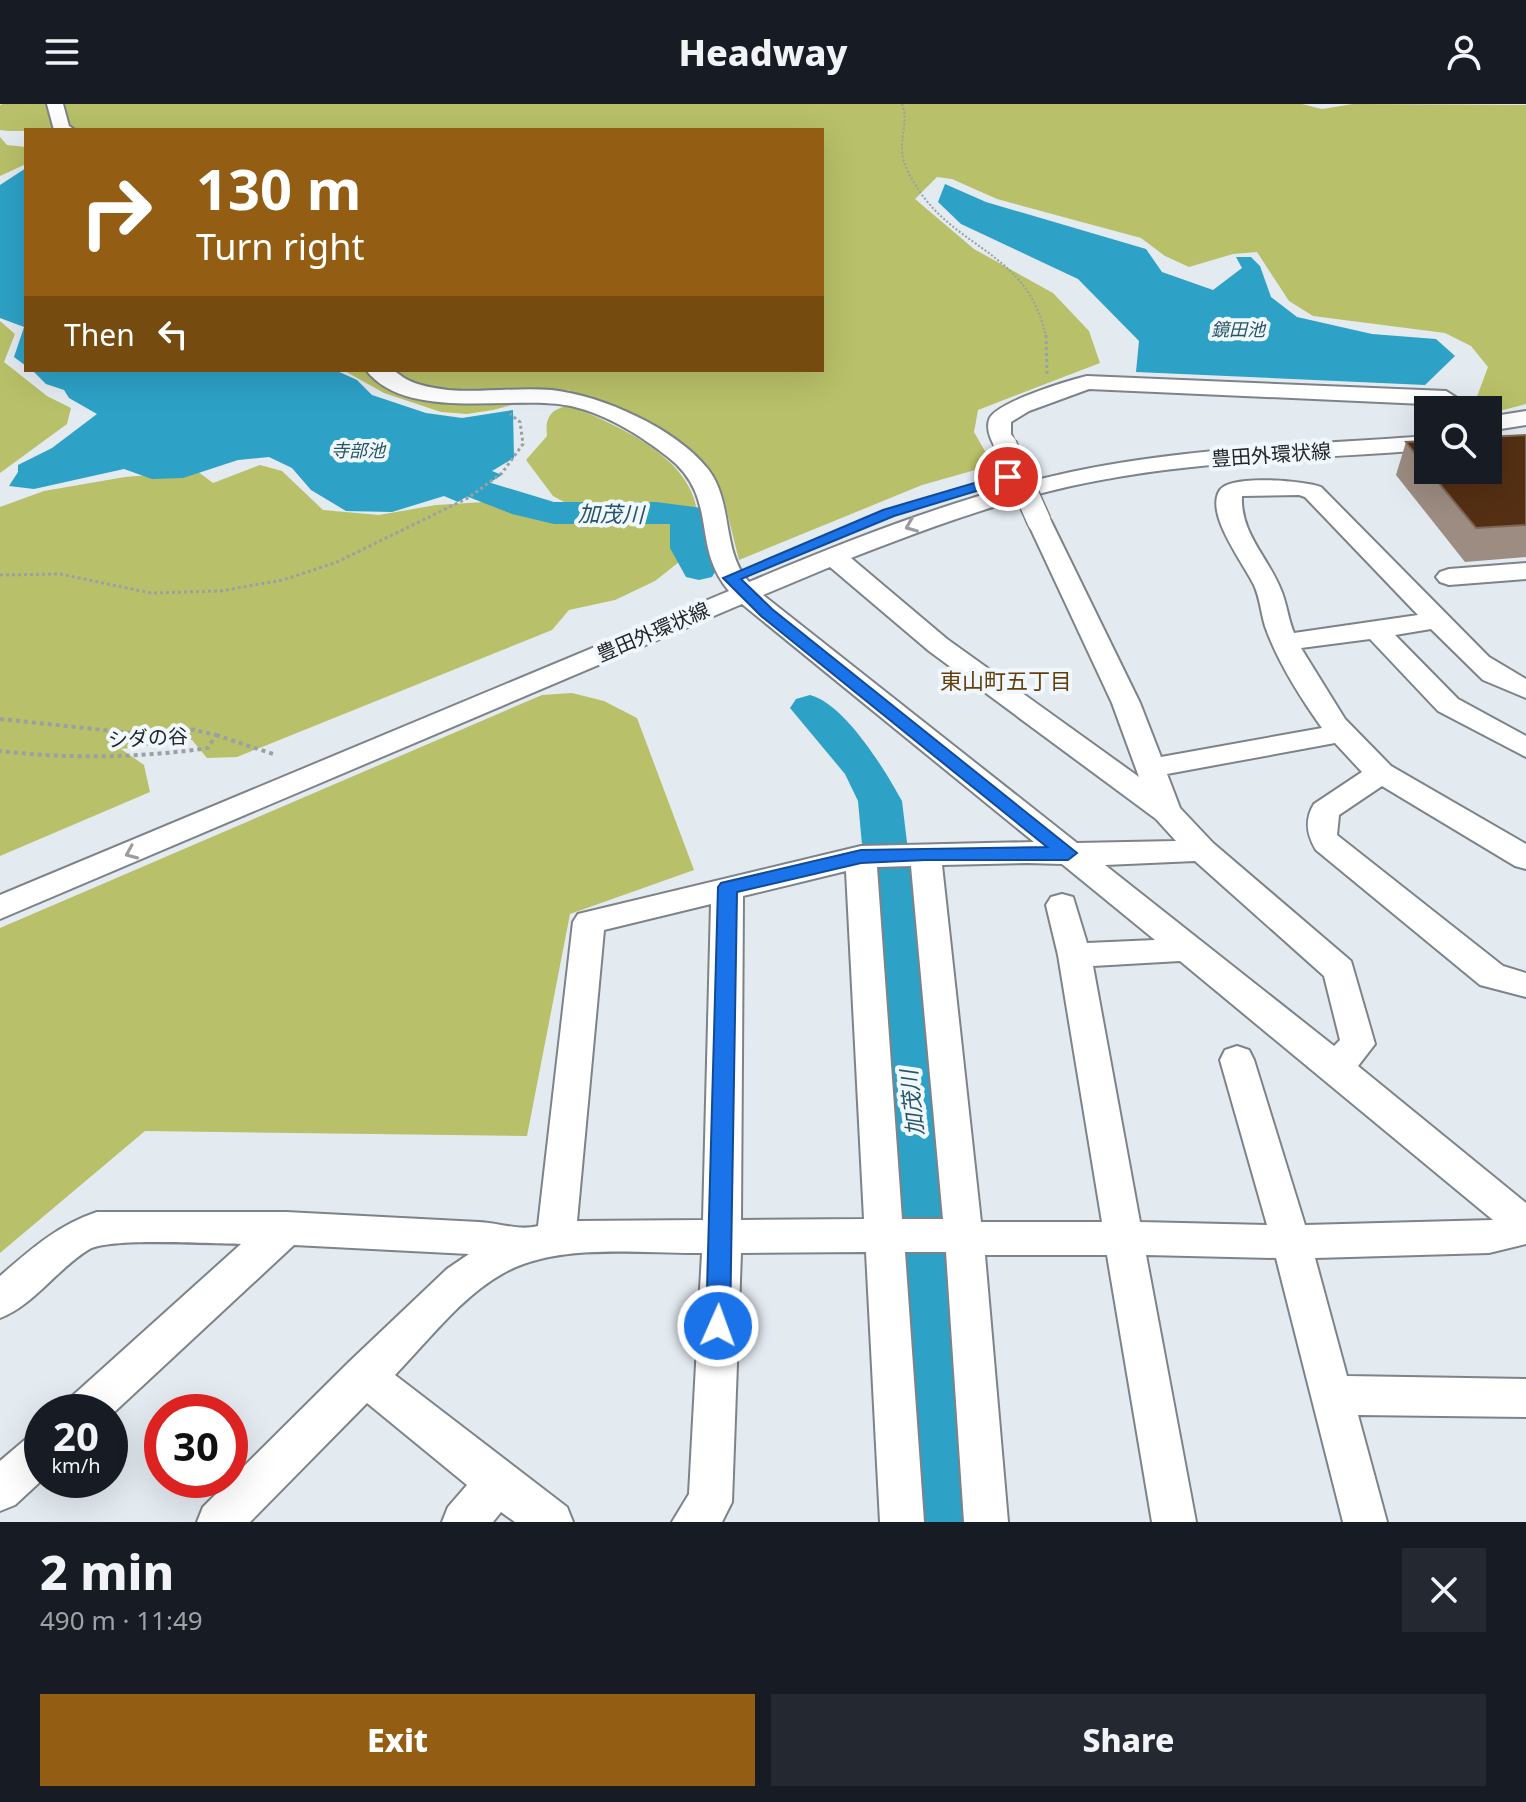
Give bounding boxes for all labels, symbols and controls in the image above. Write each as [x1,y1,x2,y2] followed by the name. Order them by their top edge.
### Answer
[678,28,848,77] text: Headway
[40,30,84,74] icon: menu
[1442,30,1486,74] icon: person
[196,150,361,226] text: 130 m
[64,160,168,264] icon: right
[196,222,364,271] text: Turn right
[151,312,195,356] icon: left
[64,314,135,355] text: Then
[1211,317,1267,341] water label: 鏡田池
[1414,396,1502,484] map controls
[1414,396,1502,484] button: search
[1210,437,1332,472] street label: 豊田外環状線
[331,438,387,462] water label: 寺部池
[974,443,1042,511] pin
[986,455,1030,499] icon: arrive
[578,497,646,529] water label: 加茂川
[905,516,919,532] one-way arrow
[592,596,713,667] street label: 豊田外環状線
[940,665,1072,695] district label: 東山町五丁目
[107,722,189,753] street label: シダの谷
[125,843,139,859] one-way arrow
[892,1067,929,1137] water label: 加茂川
[676,1284,760,1368] position arrow
[144,1394,248,1498] speed limit sign: 30
[53,1408,99,1463] text: 20
[51,1452,101,1479] text: km/h
[40,1539,174,1604] text: 2 min
[1402,1548,1486,1632] button: close
[40,1602,203,1638] text: 490 m · 11:49
[40,1694,755,1786] button: Exit
[771,1694,1486,1786] button: Share

